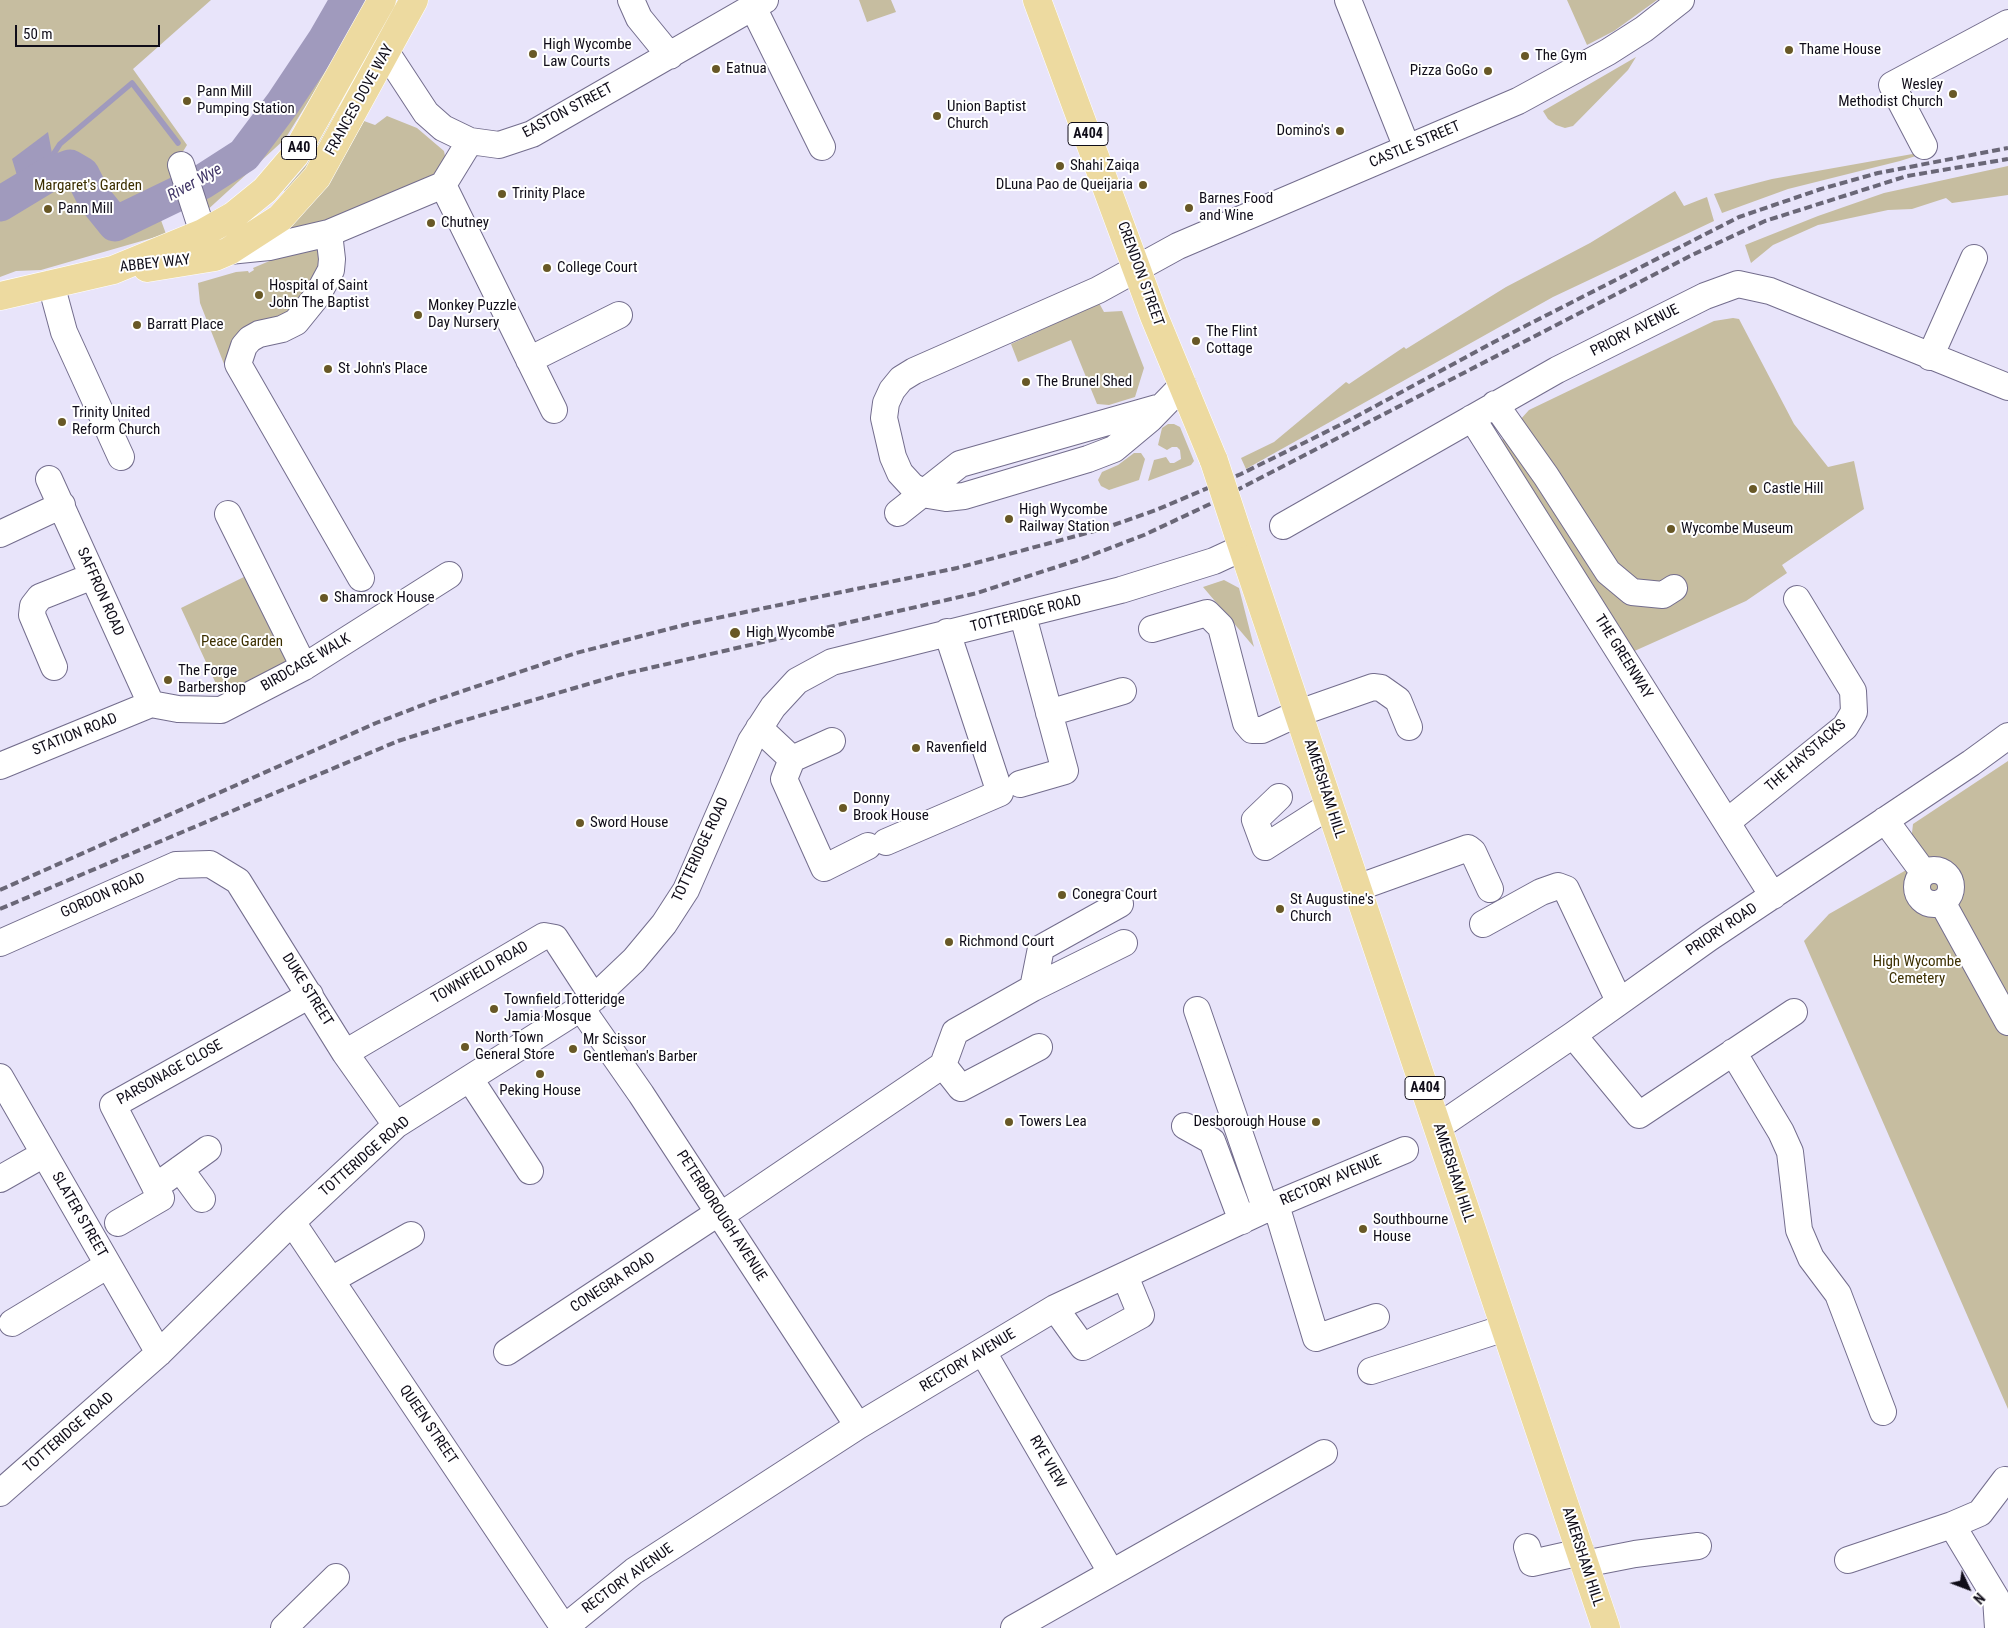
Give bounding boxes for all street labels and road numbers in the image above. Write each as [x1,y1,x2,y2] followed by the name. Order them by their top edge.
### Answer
[322,41,398,159] street label: FRANCES DOVE WAY
[520,80,616,142] street label: EASTON STREET
[1367,118,1463,172] street label: CASTLE STREET
[1068,122,1108,146] road number: A404
[282,136,316,160] road number: A40
[1113,219,1167,329] street label: CRENDON STREET
[119,251,191,277] street label: ABBEY WAY
[1588,301,1682,361] street label: PRIORY AVENUE
[73,545,127,639] street label: SAFFRON ROAD
[969,592,1083,636] street label: TOTTERIDGE ROAD
[1590,612,1656,702] street label: THE GREENWAY
[258,630,354,696] street label: BIRDCAGE WALK
[30,710,120,760] street label: STATION ROAD
[1762,716,1850,796] street label: THE HAYSTACKS
[1299,737,1349,841] street label: AMERSHAM HILL
[669,795,733,905] street label: TOTTERIDGE ROAD
[58,869,148,923] street label: GORDON ROAD
[1683,900,1761,960] street label: PRIORY ROAD
[428,938,532,1008] street label: TOWNFIELD ROAD
[278,950,336,1030] street label: DUKE STREET
[114,1037,226,1109] street label: PARSONAGE CLOSE
[1405,1076,1445,1100] road number: A404
[316,1113,414,1201] street label: TOTTERIDGE ROAD
[1428,1121,1478,1225] street label: AMERSHAM HILL
[672,1147,770,1285] street label: PETERBOROUGH AVENUE
[1278,1152,1384,1210] street label: RECTORY AVENUE
[47,1169,111,1261] street label: SLATER STREET
[567,1249,659,1317] street label: CONEGRA ROAD
[917,1325,1019,1397] street label: RECTORY AVENUE
[395,1382,461,1468] street label: QUEEN STREET
[20,1389,118,1477] street label: TOTTERIDGE ROAD
[1025,1433,1069,1491] street label: RYE VIEW
[1557,1505,1607,1609] street label: AMERSHAM HILL
[579,1540,677,1618] street label: RECTORY AVENUE

